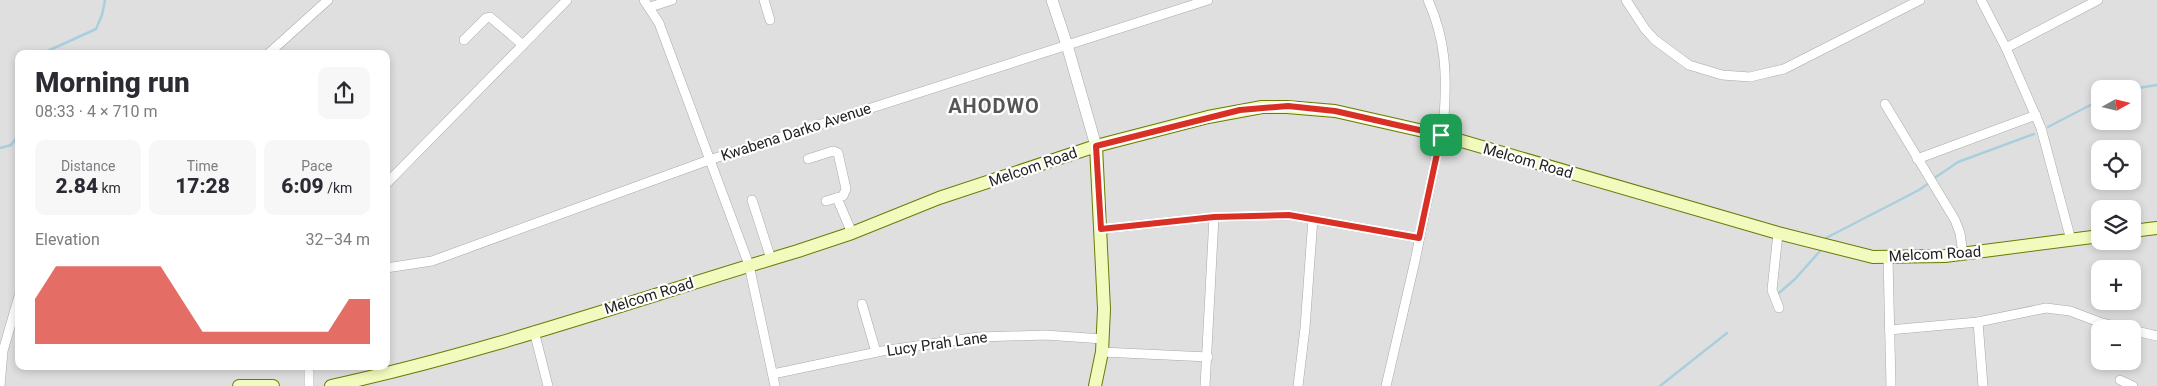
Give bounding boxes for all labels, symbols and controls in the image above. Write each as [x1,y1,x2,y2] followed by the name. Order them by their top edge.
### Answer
[35,66,190,99] text: Morning run
[318,67,370,119] button: share
[2091,80,2141,130] north arrow
[2091,80,2141,370] map controls
[948,94,1040,118] district label: AHODWO
[719,99,873,165] street label: Kwabena Darko Avenue
[35,102,157,121] text: 08:33 · 4 × 710 m
[1420,114,1462,156] pin
[1427,121,1455,149] icon: arrive
[1481,140,1575,182] street label: Melcom Road
[2091,140,2141,190] button: locate
[986,143,1080,191] street label: Melcom Road
[61,158,115,174] text: Distance
[187,158,218,174] text: Time
[301,158,332,174] text: Pace
[55,174,98,198] text: 2.84
[175,174,230,198] text: 17:28
[281,174,324,198] text: 6:09
[98,180,121,196] text: km
[324,180,352,196] text: /km
[2091,200,2141,250] button: layers
[35,230,100,249] text: Elevation
[306,230,370,249] text: 32–34 m
[1888,243,1982,265] street label: Melcom Road
[2091,260,2141,310] button: +
[602,274,696,318] street label: Melcom Road
[2091,320,2141,370] button: −
[885,328,989,360] street label: Lucy Prah Lane

